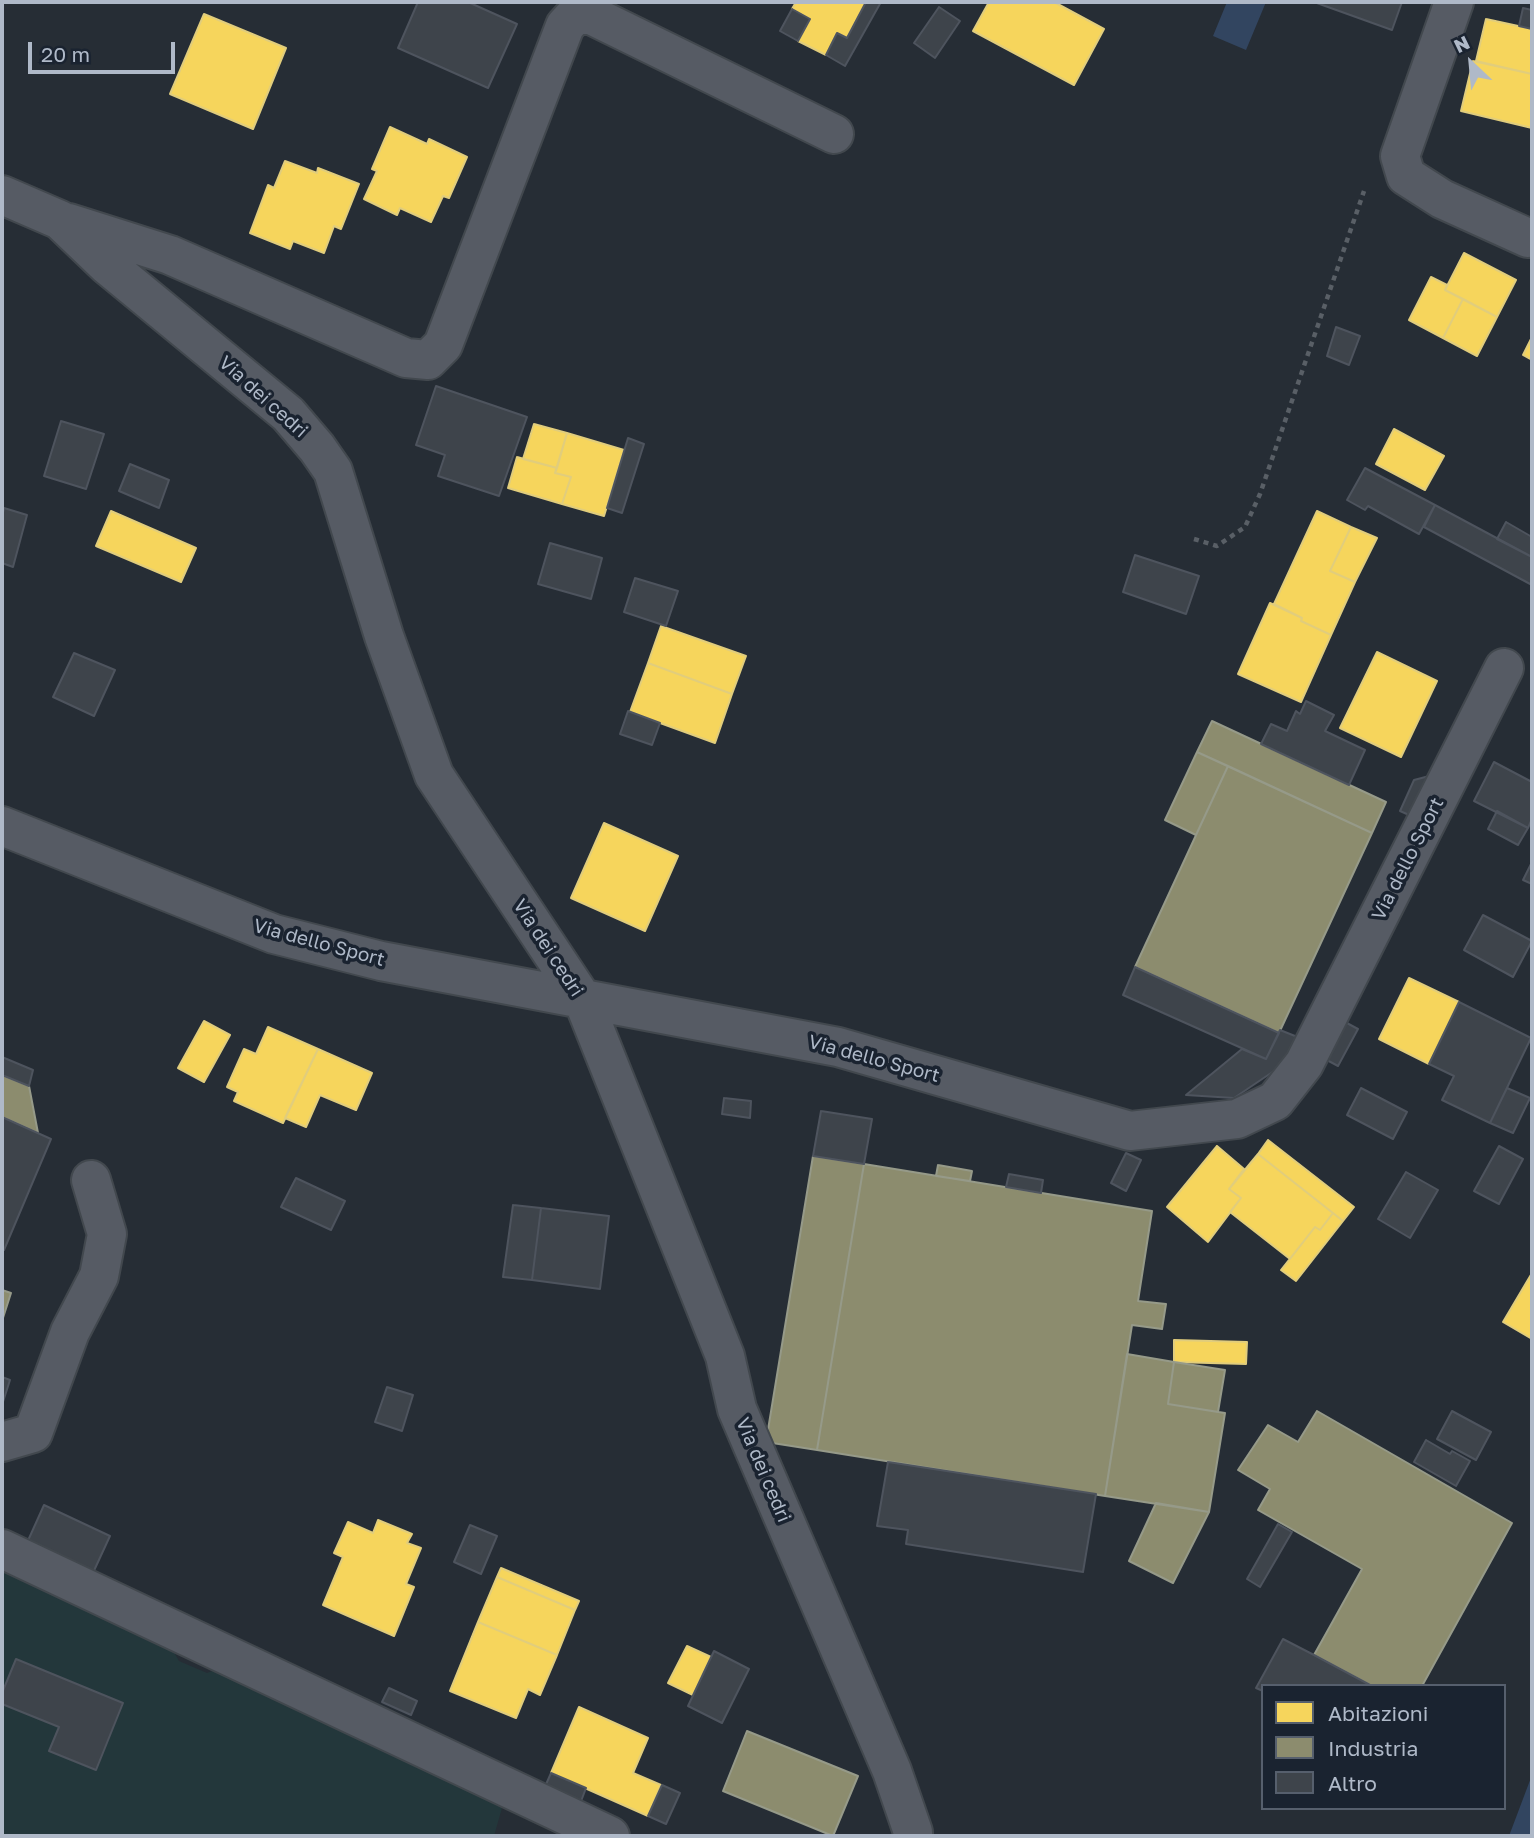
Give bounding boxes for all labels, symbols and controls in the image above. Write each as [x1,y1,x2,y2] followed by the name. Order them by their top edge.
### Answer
[32,28,178,72] scale bar
[1436,28,1506,98] north arrow
[1450,30,1473,57] text: N
[41,41,90,67] text: 20 m
[214,351,312,443] street label: Via dei cedri
[1367,794,1449,924] street label: Via dello Sport
[508,895,588,1001] street label: Via dei cedri
[251,915,387,971] street label: Via dello Sport
[806,1031,942,1087] street label: Via dello Sport
[731,1414,795,1526] street label: Via dei cedri
[1261,1684,1506,1810] legend
[1328,1700,1428,1726] text: Abitazioni
[1328,1735,1418,1761] text: Industria
[1328,1770,1377,1796] text: Altro

